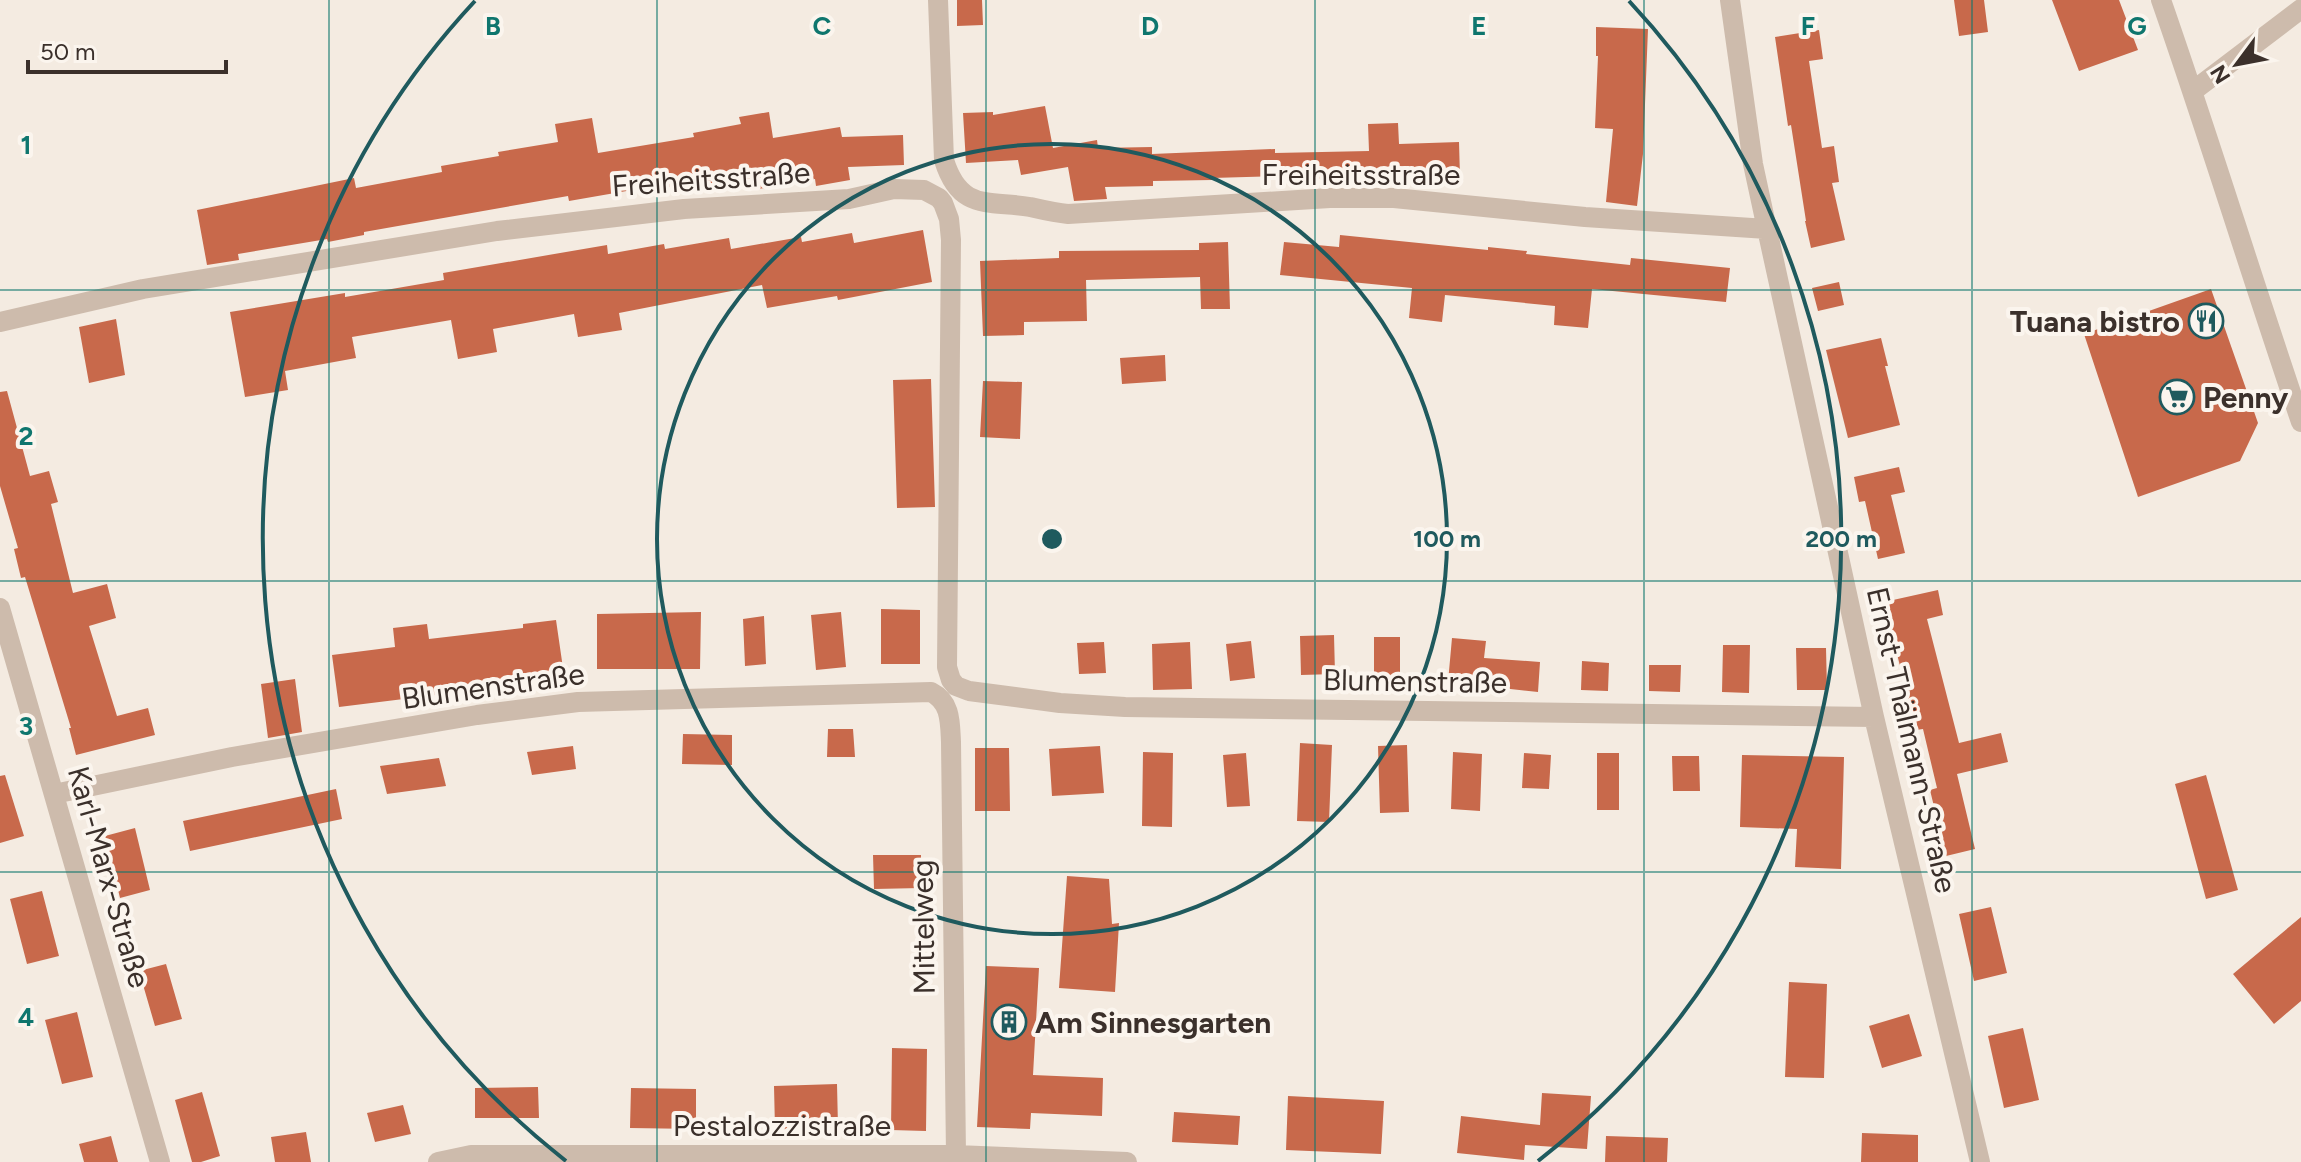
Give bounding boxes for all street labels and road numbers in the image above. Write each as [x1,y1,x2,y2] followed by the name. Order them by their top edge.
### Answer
[610,154,812,204] street label: Freiheitsstraße
[1262,156,1460,193] street label: Freiheitsstraße
[1859,583,1965,897] street label: Ernst-Thälmann-Straße
[399,655,587,717] street label: Blumenstraße
[1322,661,1508,701] street label: Blumenstraße
[60,762,158,992] street label: Karl-Marx-Straße
[903,859,943,995] street label: Mittelweg
[673,1107,891,1144] street label: Pestalozzistraße

